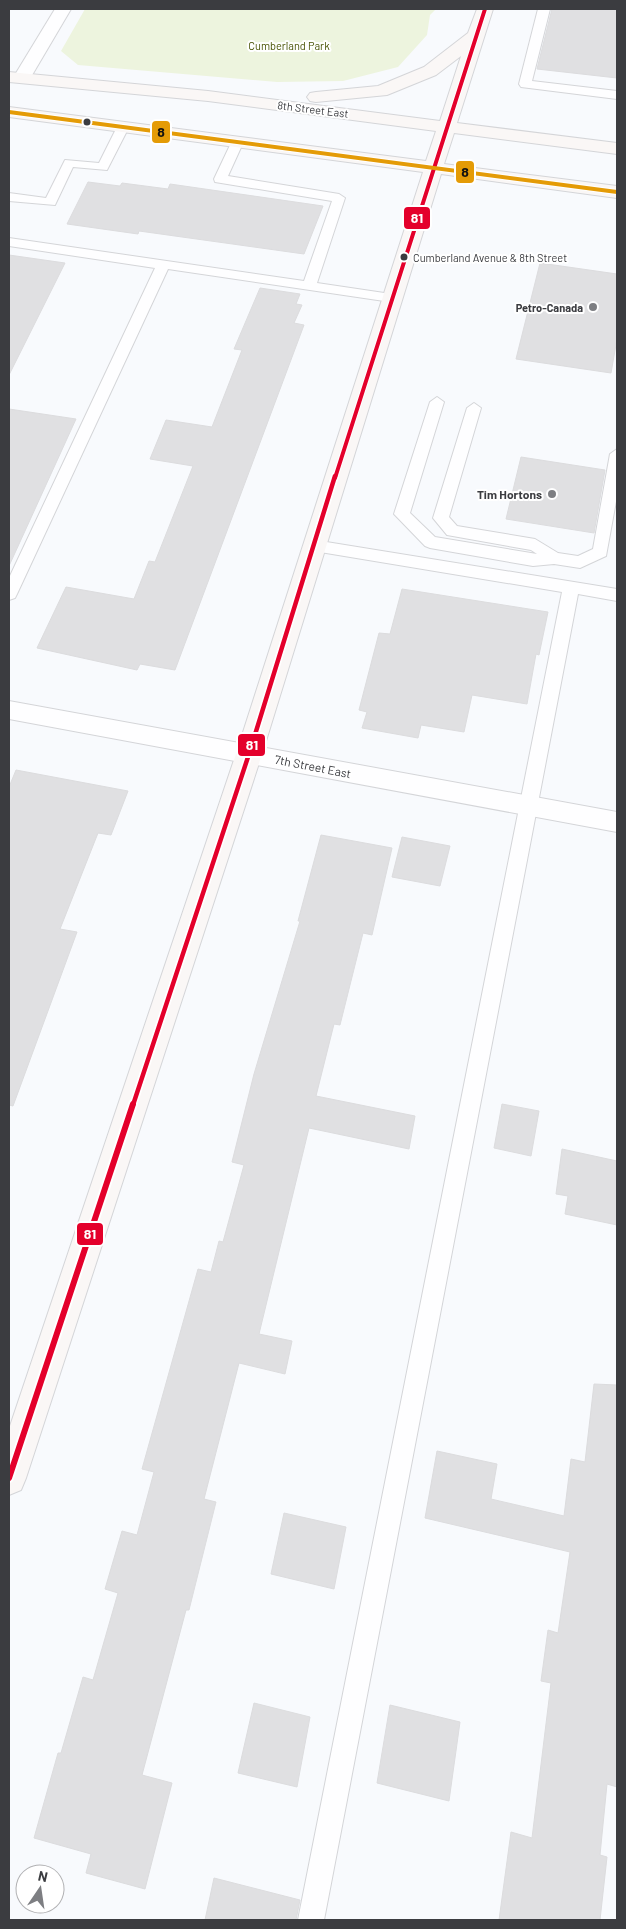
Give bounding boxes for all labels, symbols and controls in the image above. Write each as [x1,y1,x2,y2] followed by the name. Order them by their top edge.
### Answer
[248,39,330,52] park label: Cumberland Park
[277,98,349,120] street label: 8th Street East
[82,117,92,127] unlabelled marker
[151,120,171,144] line badge: 8
[157,123,165,140] text: 8
[455,160,475,184] line badge: 8
[461,163,469,180] text: 8
[403,206,431,230] line badge: 81
[411,209,423,226] text: 81
[413,251,567,264] place label: Cumberland Avenue & 8th Street
[399,252,409,262] marker: Cumberland Avenue & 8th Street
[516,301,583,314] place label: Petro-Canada
[587,301,599,313] marker: Petro-Canada
[477,487,542,501] place label: Tim Hortons
[546,488,558,500] marker: Tim Hortons
[237,733,266,757] line badge: 81
[246,736,258,753] text: 81
[274,752,352,780] street label: 7th Street East
[76,1222,104,1246] line badge: 81
[84,1225,96,1242] text: 81
[15,1864,65,1914] north arrow
[37,1867,49,1885] text: N

